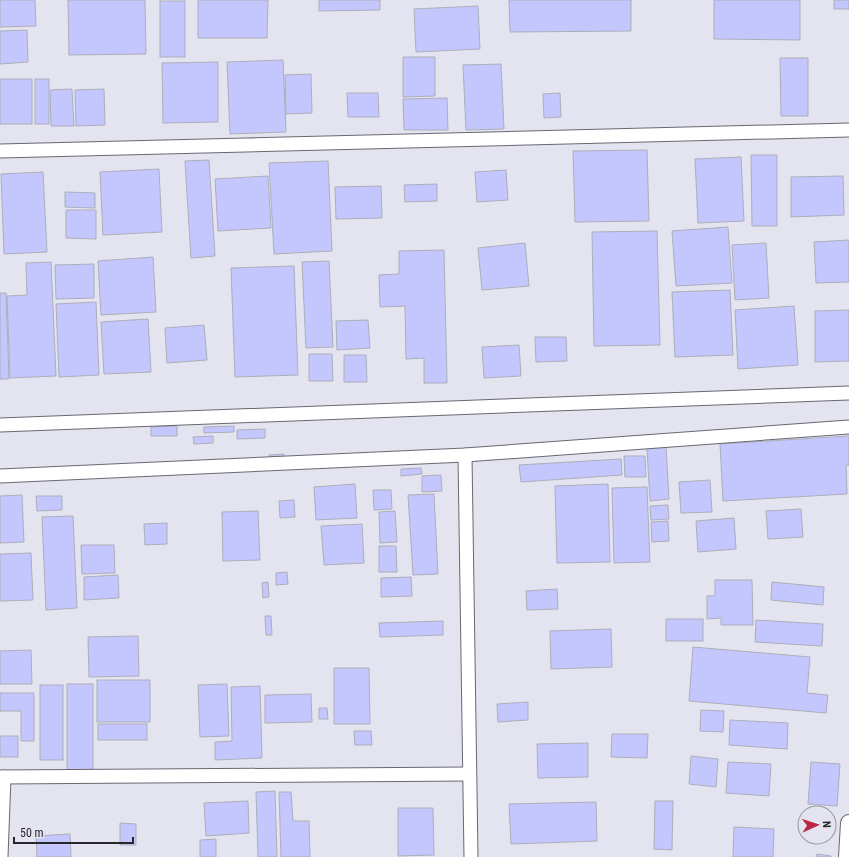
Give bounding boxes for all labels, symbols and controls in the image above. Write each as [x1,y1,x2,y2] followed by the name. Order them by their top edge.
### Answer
[797,805,837,845] north arrow
[14,819,133,845] scale bar
[820,821,833,828] text: N
[20,826,44,840] text: 50 m

